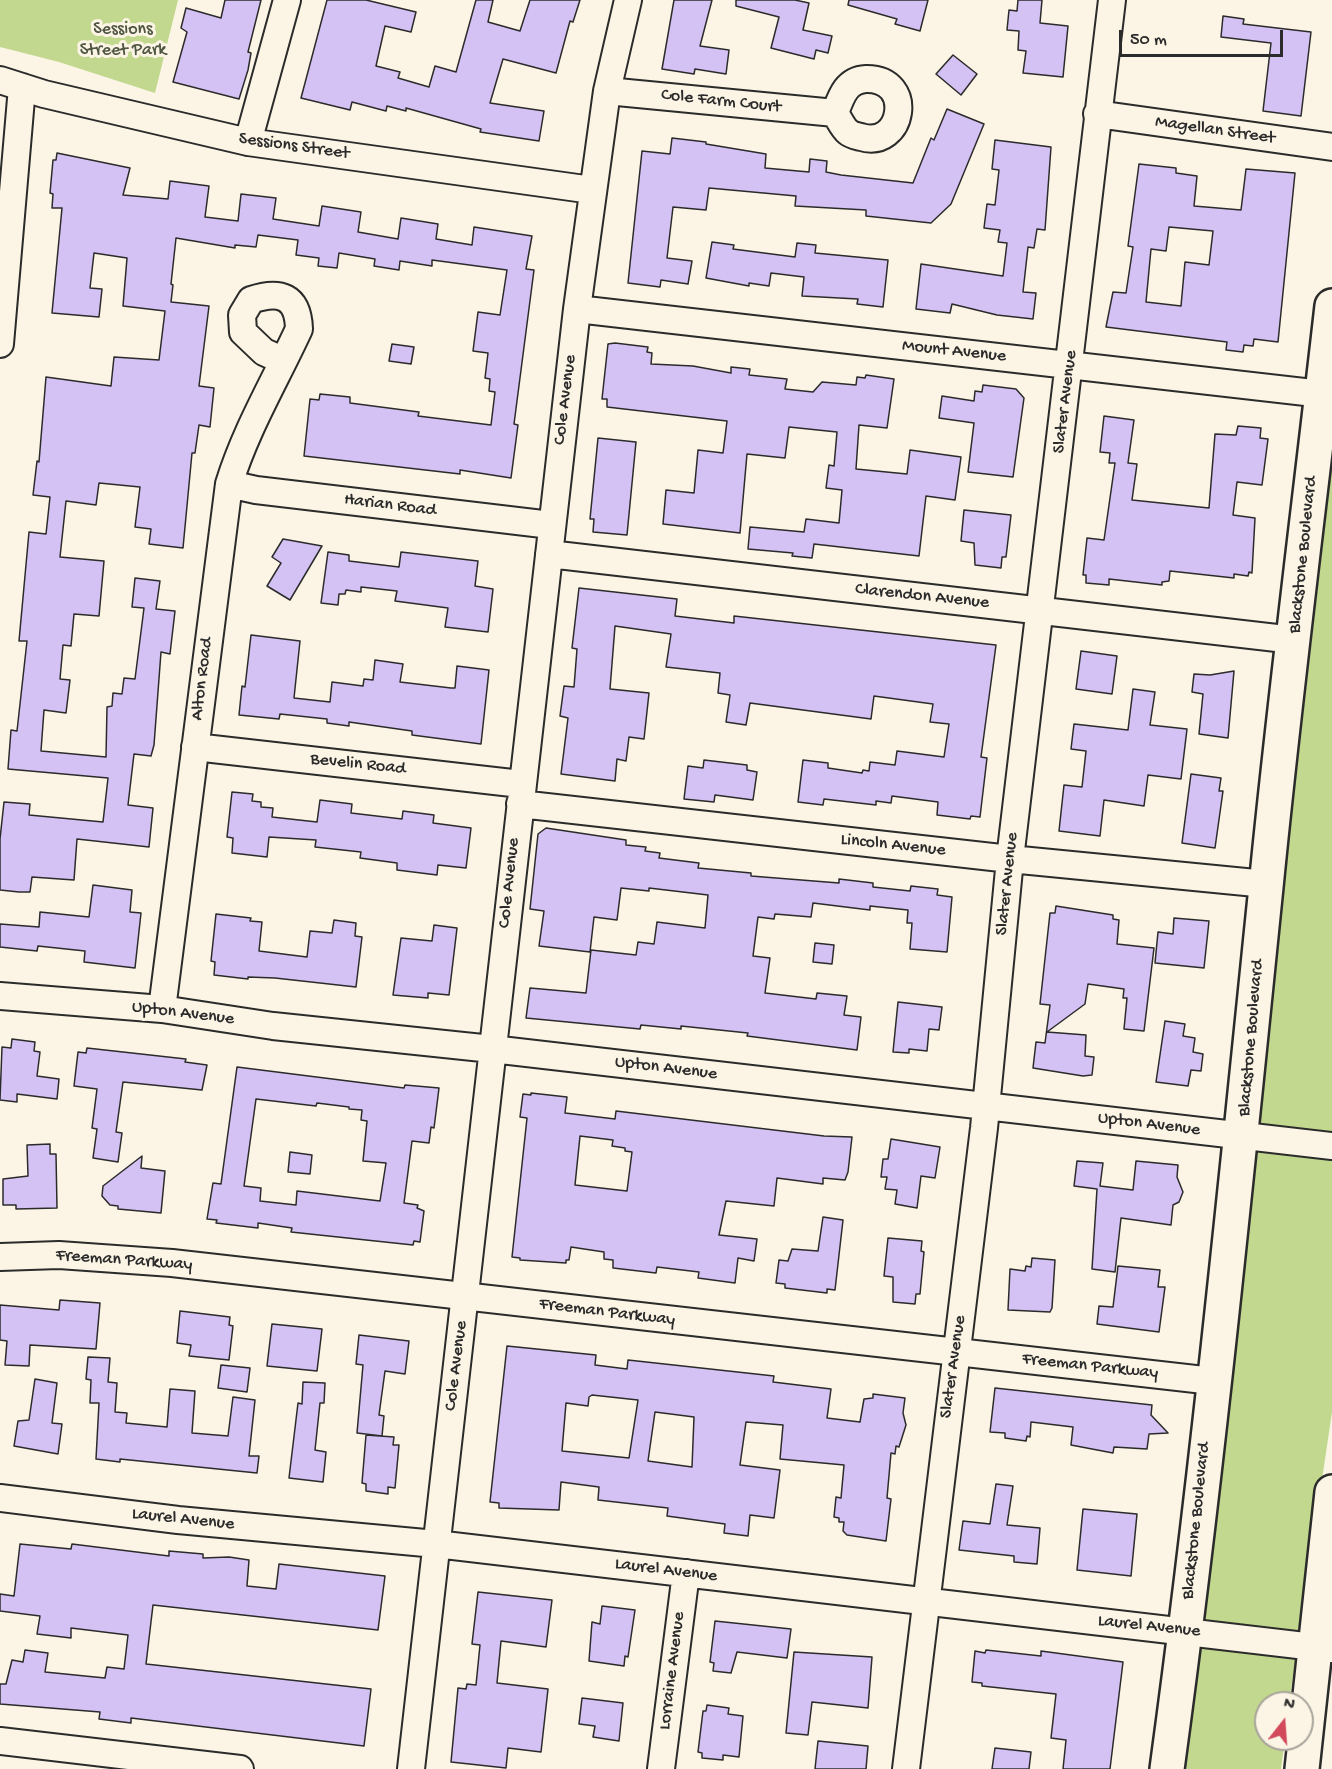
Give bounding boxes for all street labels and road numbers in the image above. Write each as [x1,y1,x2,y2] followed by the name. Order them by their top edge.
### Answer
[660,85,782,119] street label: Cole Farm Court
[1154,112,1276,150] street label: Magellan Street
[237,129,351,165] street label: Sessions Street
[901,336,1007,368] street label: Mount Avenue
[1049,349,1083,455] street label: Slater Avenue
[550,354,582,446] street label: Cole Avenue
[1285,475,1323,635] street label: Blackstone Boulevard
[343,490,437,522] street label: Harian Road
[854,579,990,615] street label: Clarendon Avenue
[187,636,219,722] street label: Alton Road
[309,749,407,781] street label: Bevelin Road
[839,830,947,862] street label: Lincoln Avenue
[992,831,1024,937] street label: Slater Avenue
[495,837,525,929] street label: Cole Avenue
[1234,958,1270,1118] street label: Blackstone Boulevard
[131,997,235,1031] street label: Upton Avenue
[614,1052,718,1086] street label: Upton Avenue
[1097,1108,1201,1142] street label: Upton Avenue
[55,1245,193,1277] street label: Freeman Parkway
[538,1294,676,1332] street label: Freeman Parkway
[936,1314,972,1420] street label: Slater Avenue
[441,1320,473,1412] street label: Cole Avenue
[1021,1349,1159,1385] street label: Freeman Parkway
[1178,1441,1216,1601] street label: Blackstone Boulevard
[131,1504,235,1536] street label: Laurel Avenue
[614,1554,718,1588] street label: Laurel Avenue
[655,1611,691,1731] street label: Lorraine Avenue
[1097,1611,1201,1643] street label: Laurel Avenue

